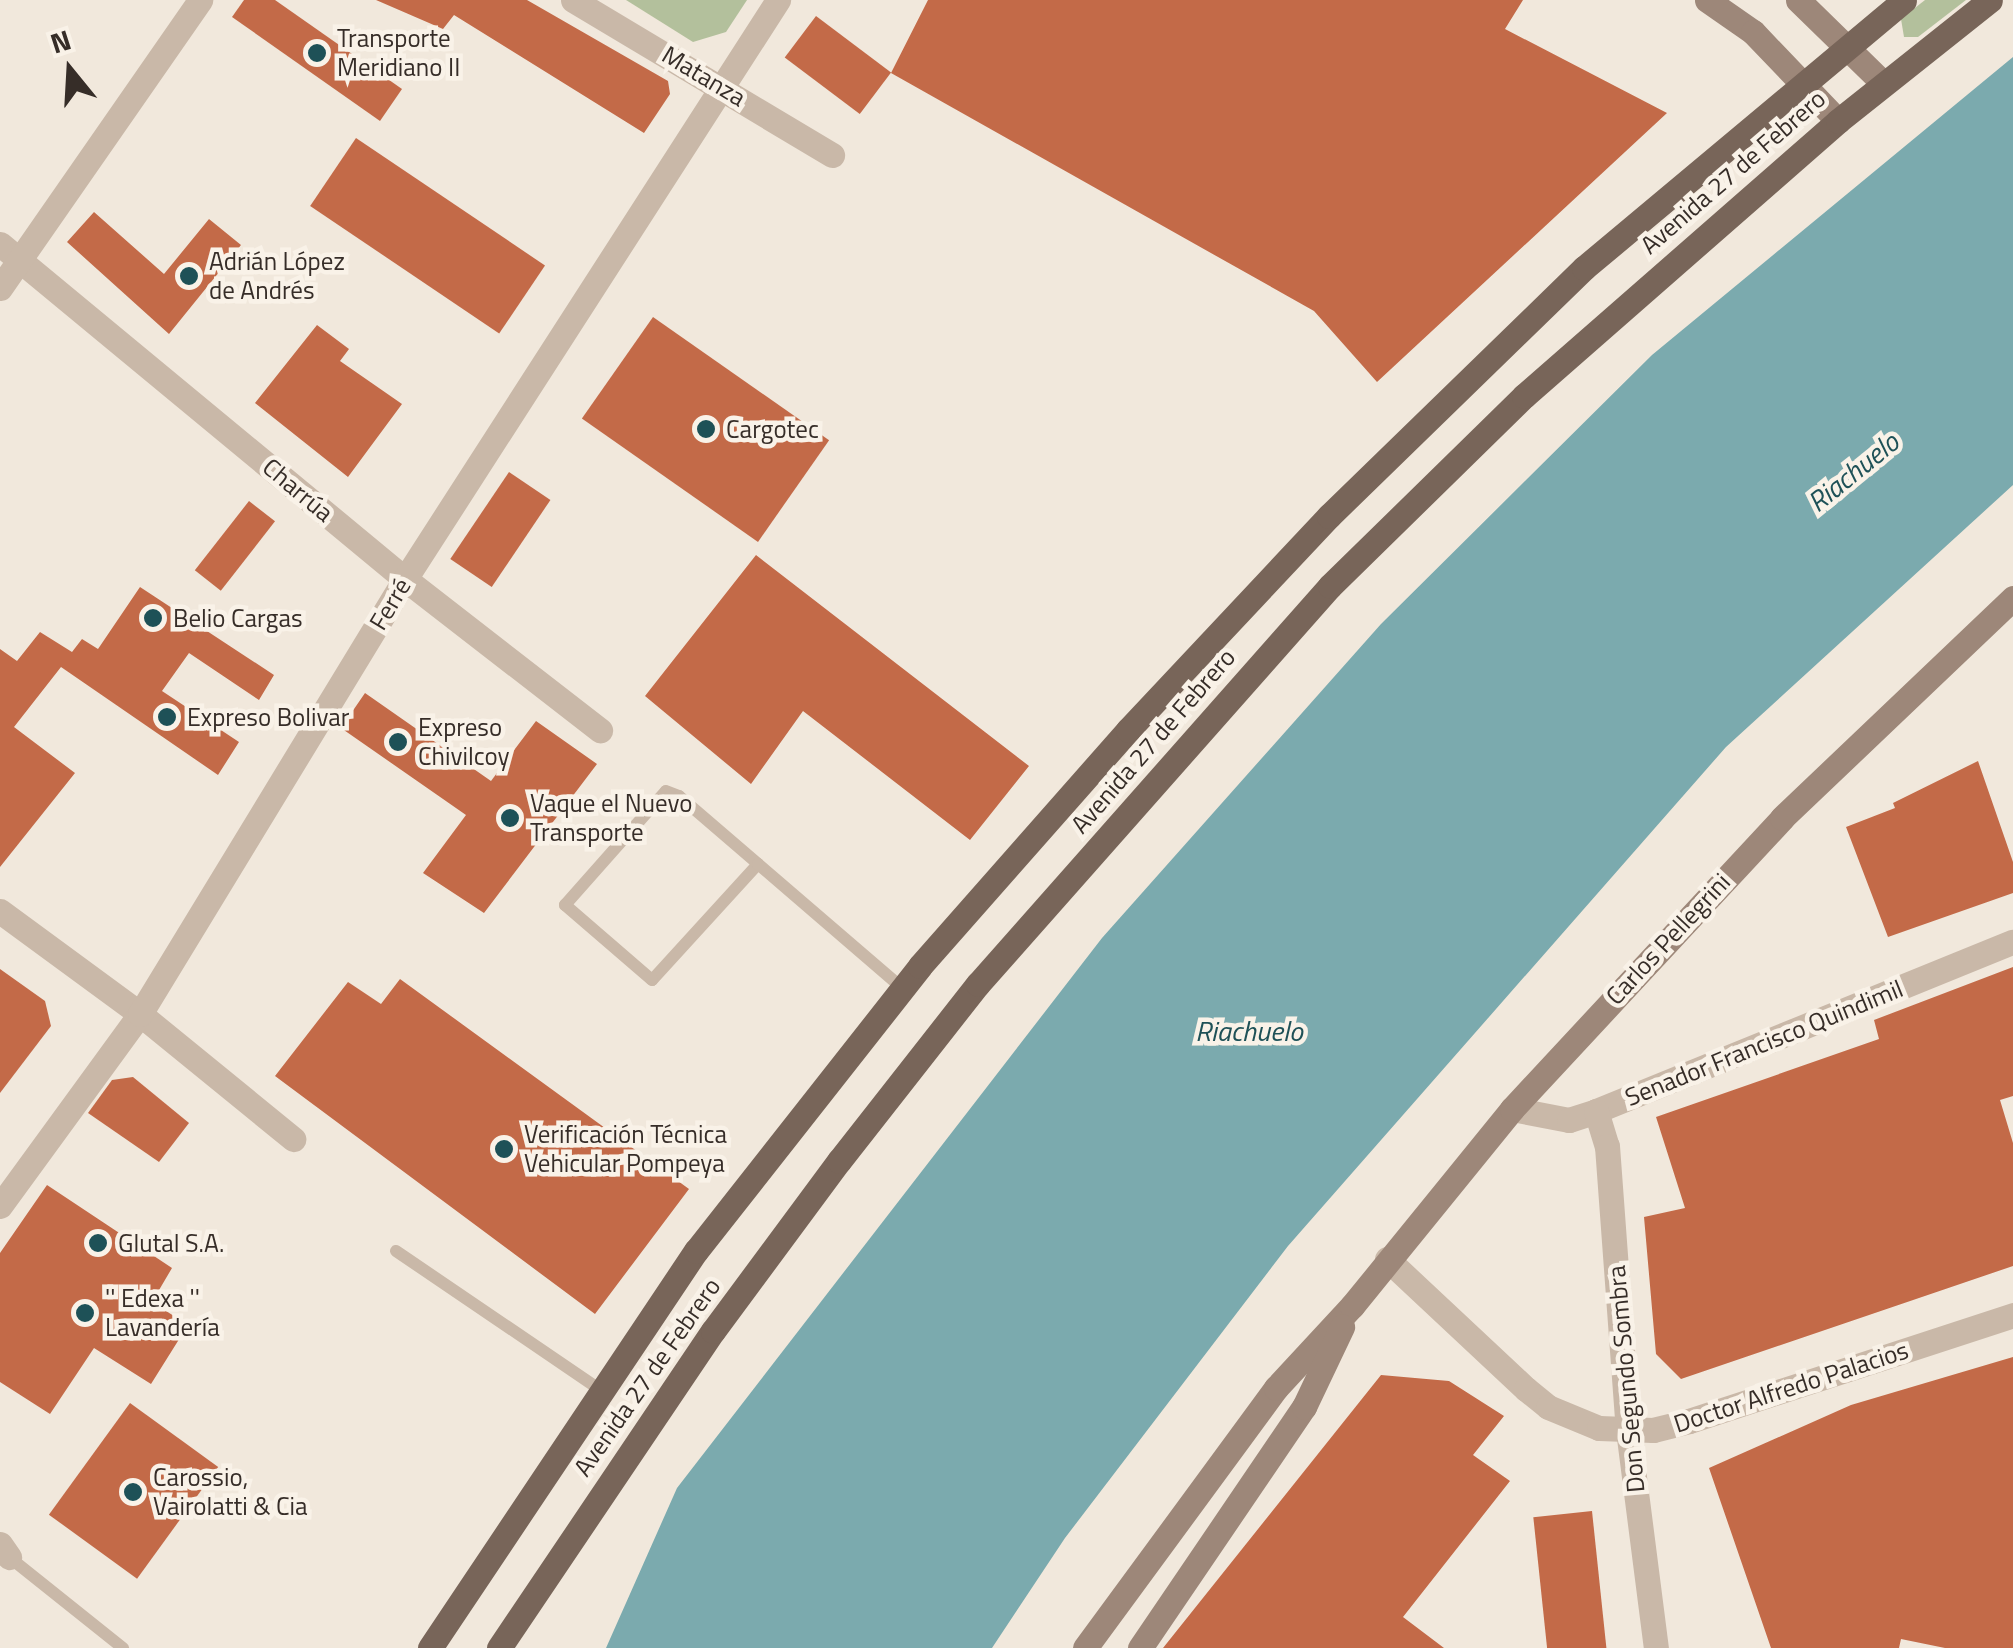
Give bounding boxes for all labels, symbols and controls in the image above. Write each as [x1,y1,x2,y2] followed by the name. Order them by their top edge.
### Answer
[45,18,76,64] text: N
[20,20,120,120] north arrow
[337,24,460,83] place label: Transporte Meridiano II
[657,39,751,113] street label: Matanza
[306,42,328,64] marker: Transporte Meridiano II
[1634,84,1832,260] street label: Avenida 27 de Febrero
[209,247,345,306] place label: Adrián López de Andrés
[178,265,200,287] marker: Adrián López de Andrés
[726,414,819,444] place label: Cargotec
[695,418,717,440] marker: Cargotec
[1801,425,1905,519] water label: Riachuelo
[257,452,339,528] street label: Charrúa
[363,573,417,635] street label: Ferré
[173,603,303,633] place label: Belio Cargas
[142,607,164,629] marker: Belio Cargas
[1065,642,1241,840] street label: Avenida 27 de Febrero
[187,702,349,732] place label: Expreso Bolivar
[156,706,178,728] marker: Expreso Bolivar
[418,713,510,772] place label: Expreso Chivilcoy
[387,731,409,753] marker: Expreso Chivilcoy
[530,789,692,848] place label: Vaque el Nuevo Transporte
[499,807,521,829] marker: Vaque el Nuevo Transporte
[1600,867,1736,1011] street label: Carlos Pellegrini
[1621,973,1907,1113] street label: Senador Francisco Quindimil
[1195,1014,1303,1048] water label: Riachuelo
[524,1120,727,1179] place label: Verificación Técnica Vehicular Pompeya
[493,1138,515,1160] marker: Verificación Técnica Vehicular Pompeya
[118,1228,224,1258] place label: Glutal S.A.
[87,1232,109,1254] marker: Glutal S.A.
[1601,1264,1651,1494] street label: Don Segundo Sombra
[567,1272,727,1482] street label: Avenida 27 de Febrero
[105,1284,220,1343] place label: '' Edexa '' Lavandería
[74,1302,96,1324] marker: '' Edexa '' Lavandería
[1670,1335,1912,1439] street label: Doctor Alfredo Palacios
[153,1463,308,1522] place label: Carossio, Vairolatti & Cia
[122,1481,144,1503] marker: Carossio, Vairolatti & Cia

